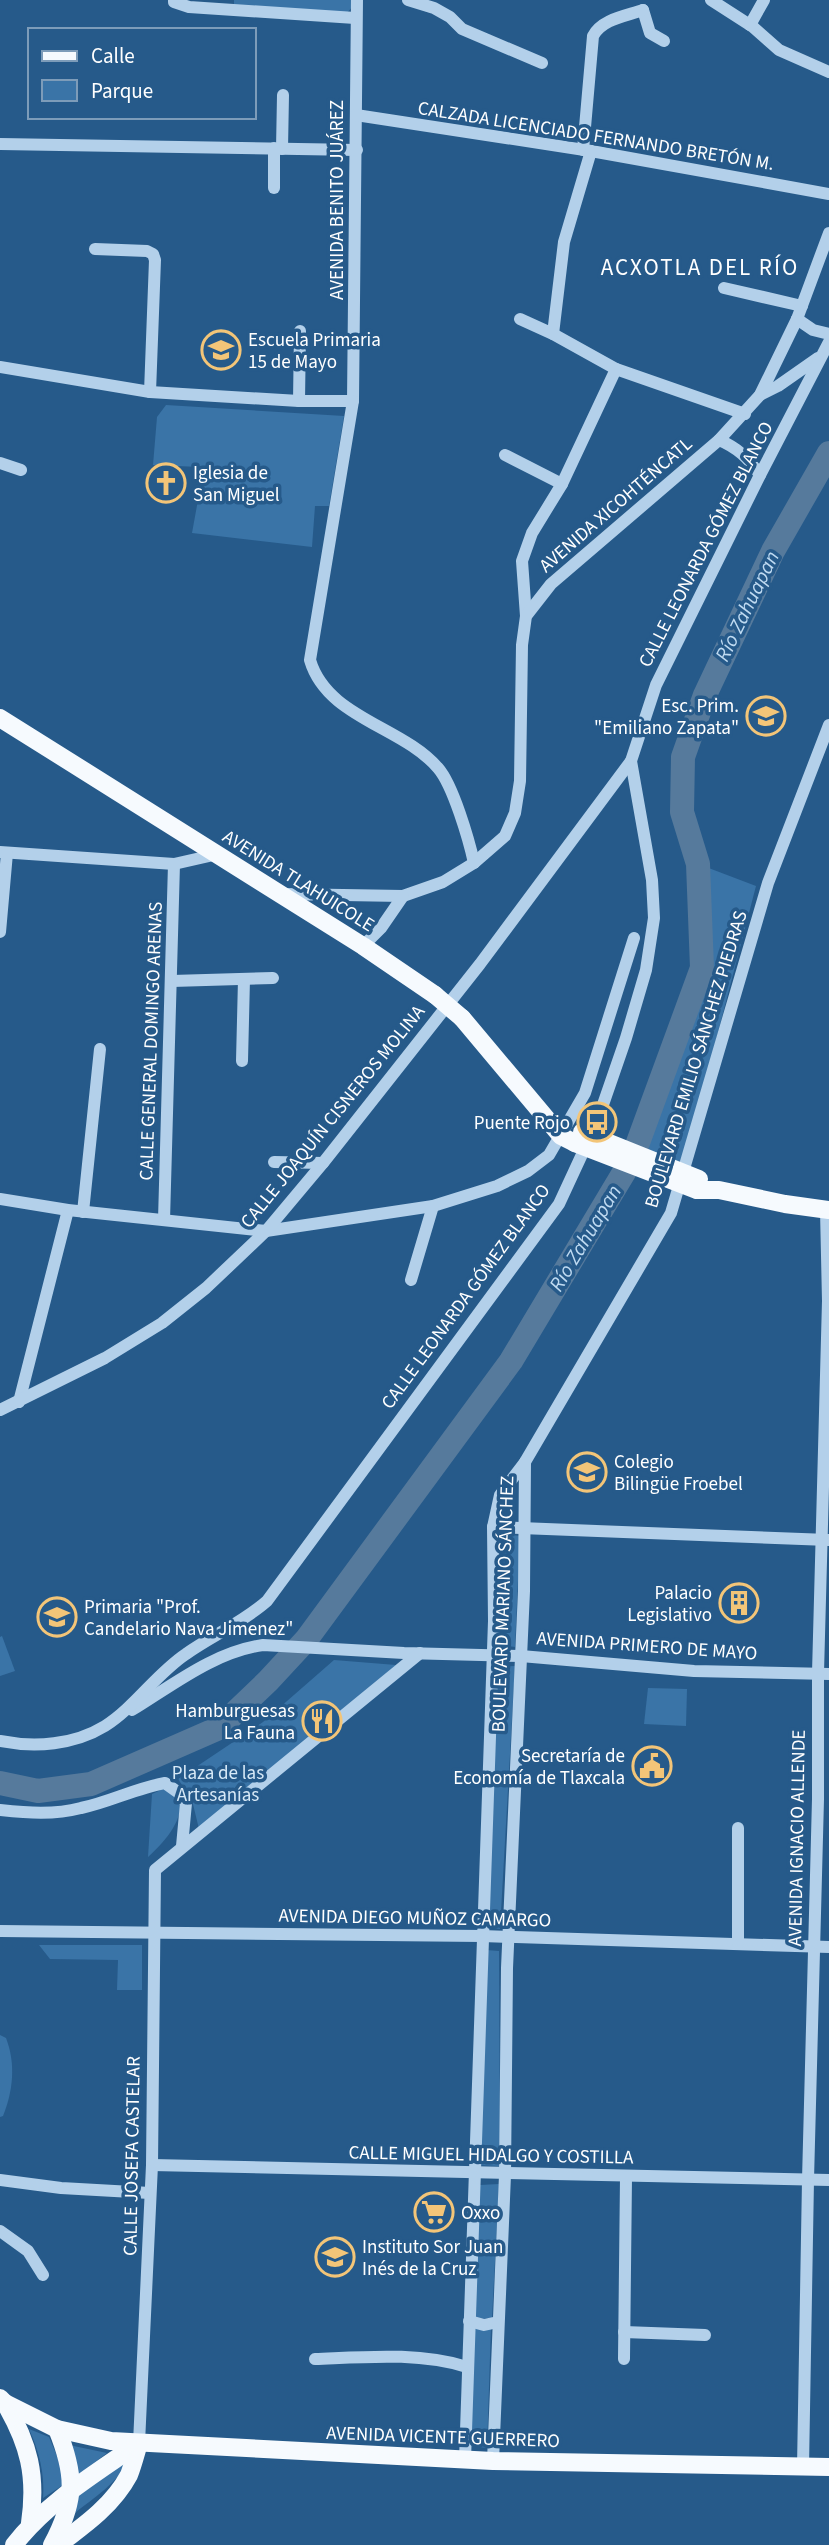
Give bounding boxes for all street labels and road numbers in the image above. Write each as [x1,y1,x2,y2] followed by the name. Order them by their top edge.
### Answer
[416,95,776,178] street label: CALZADA LICENCIADO FERNANDO BRETÓN M.
[324,100,351,300] street label: AVENIDA BENITO JUÁREZ
[632,417,780,672] street label: CALLE LEONARDA GÓMEZ BLANCO
[534,431,698,579] street label: AVENIDA XICOHTÉNCATL
[217,824,379,939] street label: AVENIDA TLAHUICOLE
[133,901,170,1181] street label: CALLE GENERAL DOMINGO ARENAS
[638,907,755,1211] street label: BOULEVARD EMILIO SÁNCHEZ PIEDRAS
[235,999,432,1234] street label: CALLE JOAQUÍN CISNEROS MOLINA
[375,1179,557,1415] street label: CALLE LEONARDA GÓMEZ BLANCO
[486,1475,521,1733] street label: BOULEVARD MARIANO SÁNCHEZ
[536,1625,758,1668] street label: AVENIDA PRIMERO DE MAYO
[782,1729,813,1947] street label: AVENIDA IGNACIO ALLENDE
[278,1903,552,1934] street label: AVENIDA DIEGO MUÑOZ CAMARGO
[117,2056,148,2256] street label: CALLE JOSEFA CASTELAR
[348,2140,634,2171] street label: CALLE MIGUEL HIDALGO Y COSTILLA
[326,2420,560,2455] street label: AVENIDA VICENTE GUERRERO

